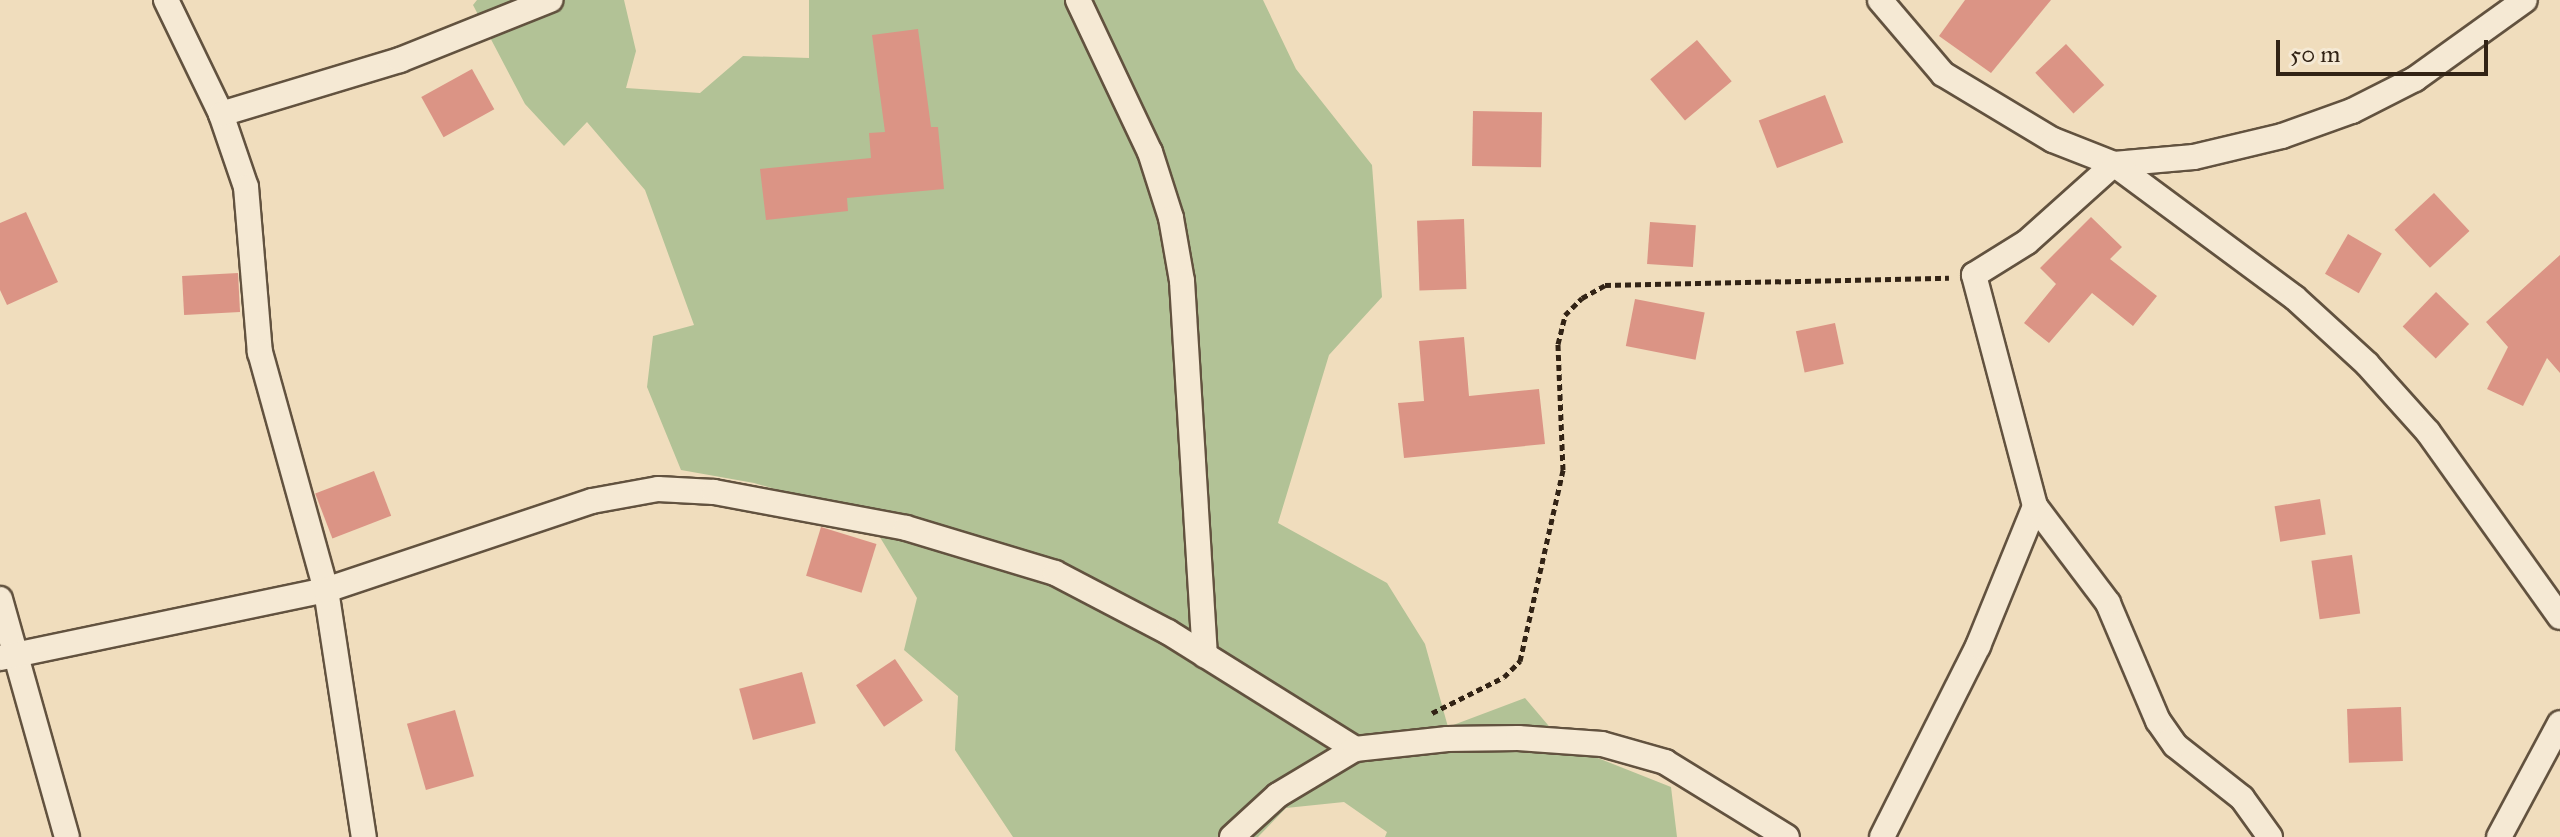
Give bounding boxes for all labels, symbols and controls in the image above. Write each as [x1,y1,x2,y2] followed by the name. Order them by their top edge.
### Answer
[2280,24,2492,74] scale bar
[2290,39,2340,69] text: 50 m

